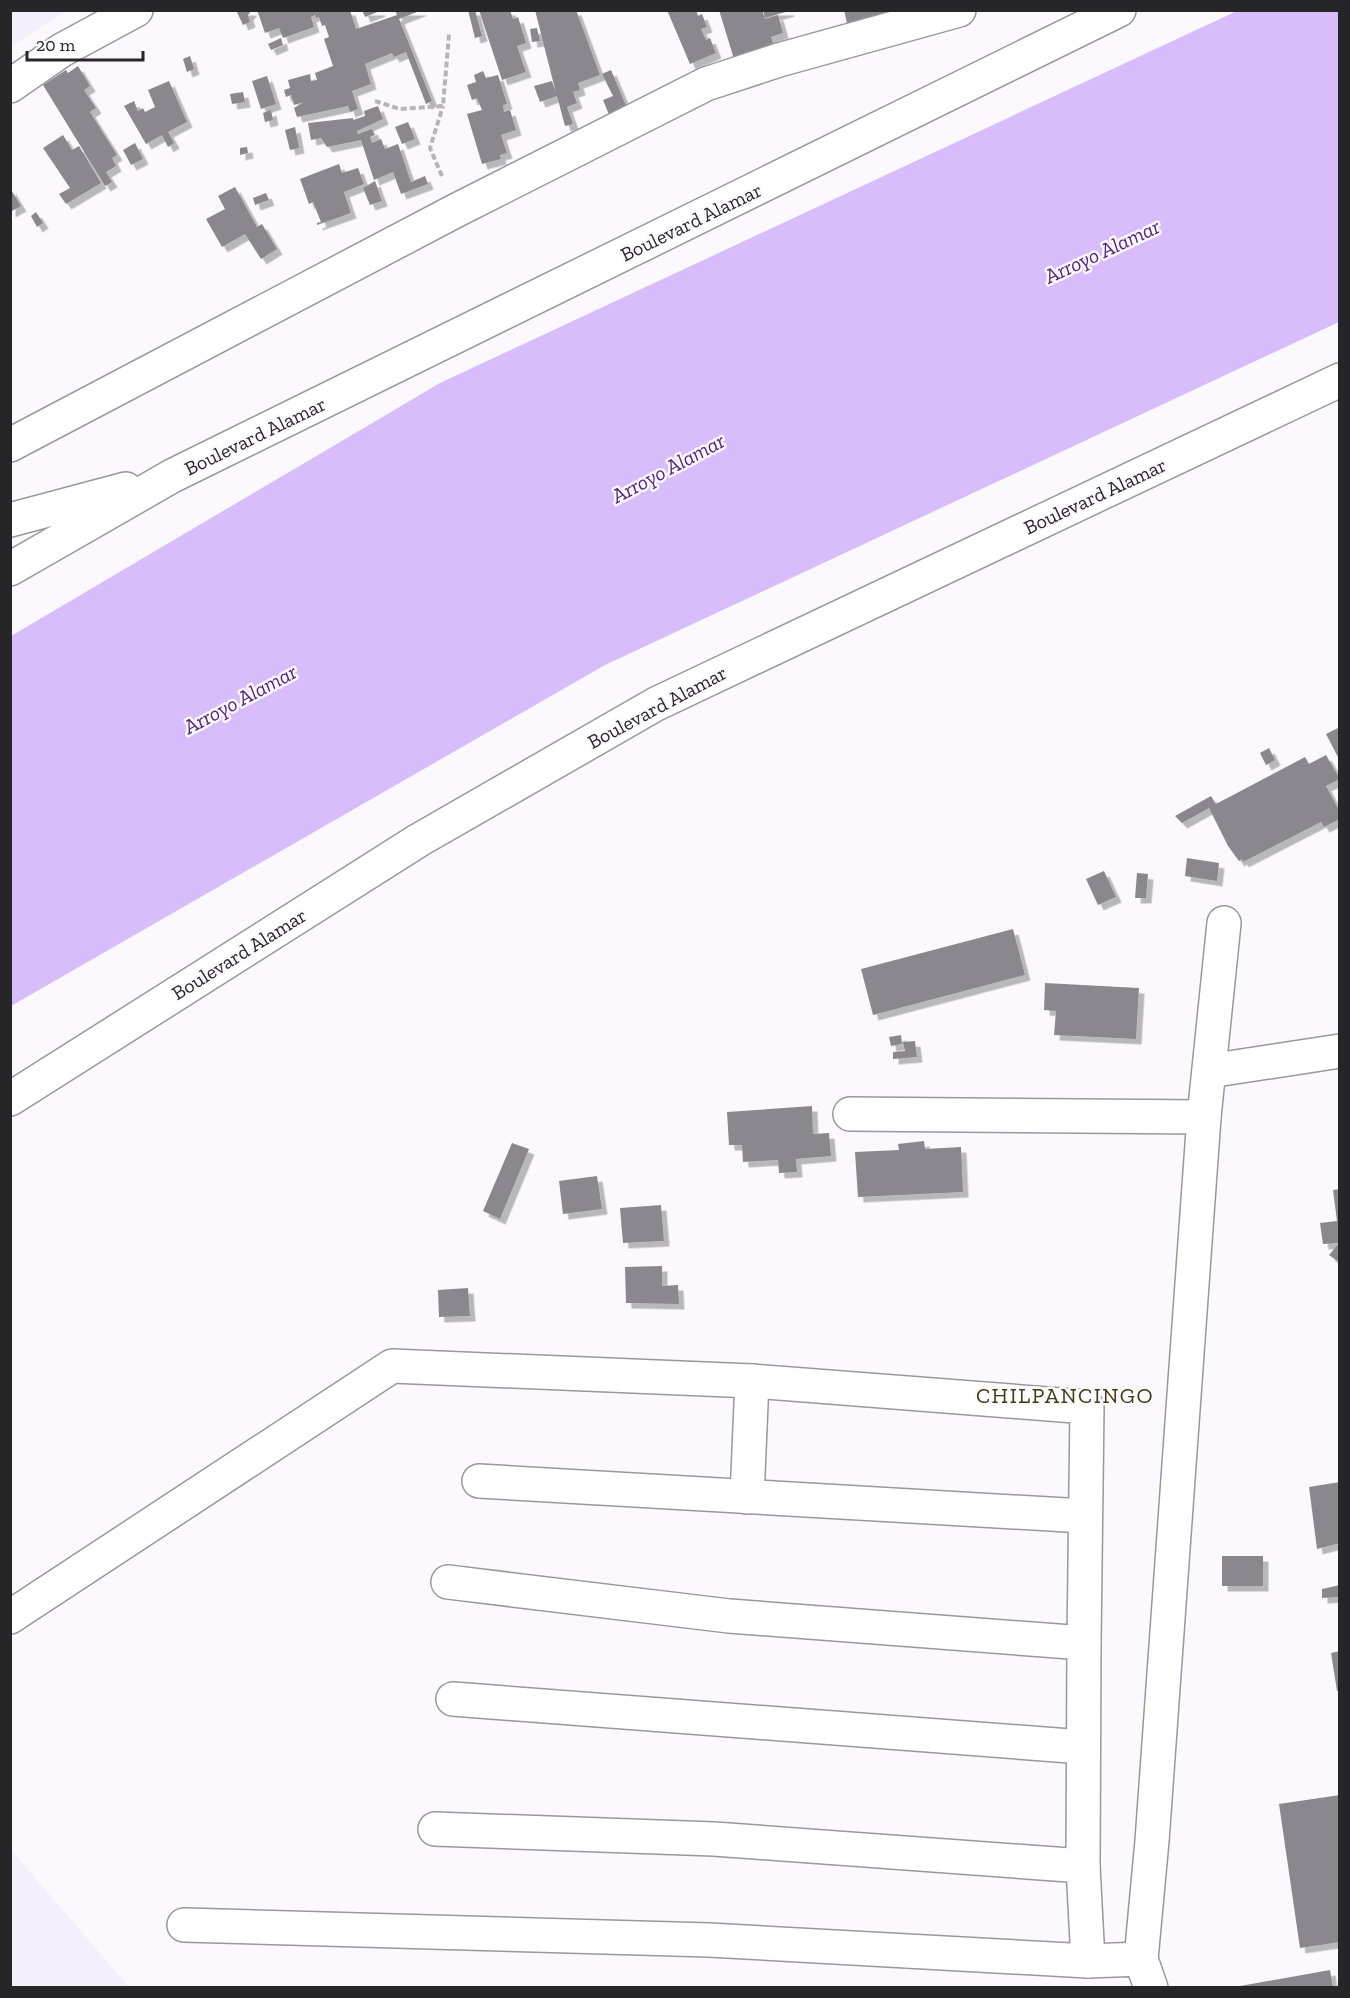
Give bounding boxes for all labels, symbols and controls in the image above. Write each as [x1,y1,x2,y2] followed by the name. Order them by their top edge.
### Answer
[27,24,142,62] scale bar
[36,34,76,56] text: 20 m
[616,177,766,267] street label: Boulevard Alamar
[1039,213,1164,289] water label: Arroyo Alamar
[180,391,330,481] street label: Boulevard Alamar
[606,427,729,509] water label: Arroyo Alamar
[1020,453,1170,539] street label: Boulevard Alamar
[178,658,301,740] water label: Arroyo Alamar
[583,660,731,754] street label: Boulevard Alamar
[167,903,311,1005] street label: Boulevard Alamar
[976,1382,1154,1409] district label: CHILPANCINGO

